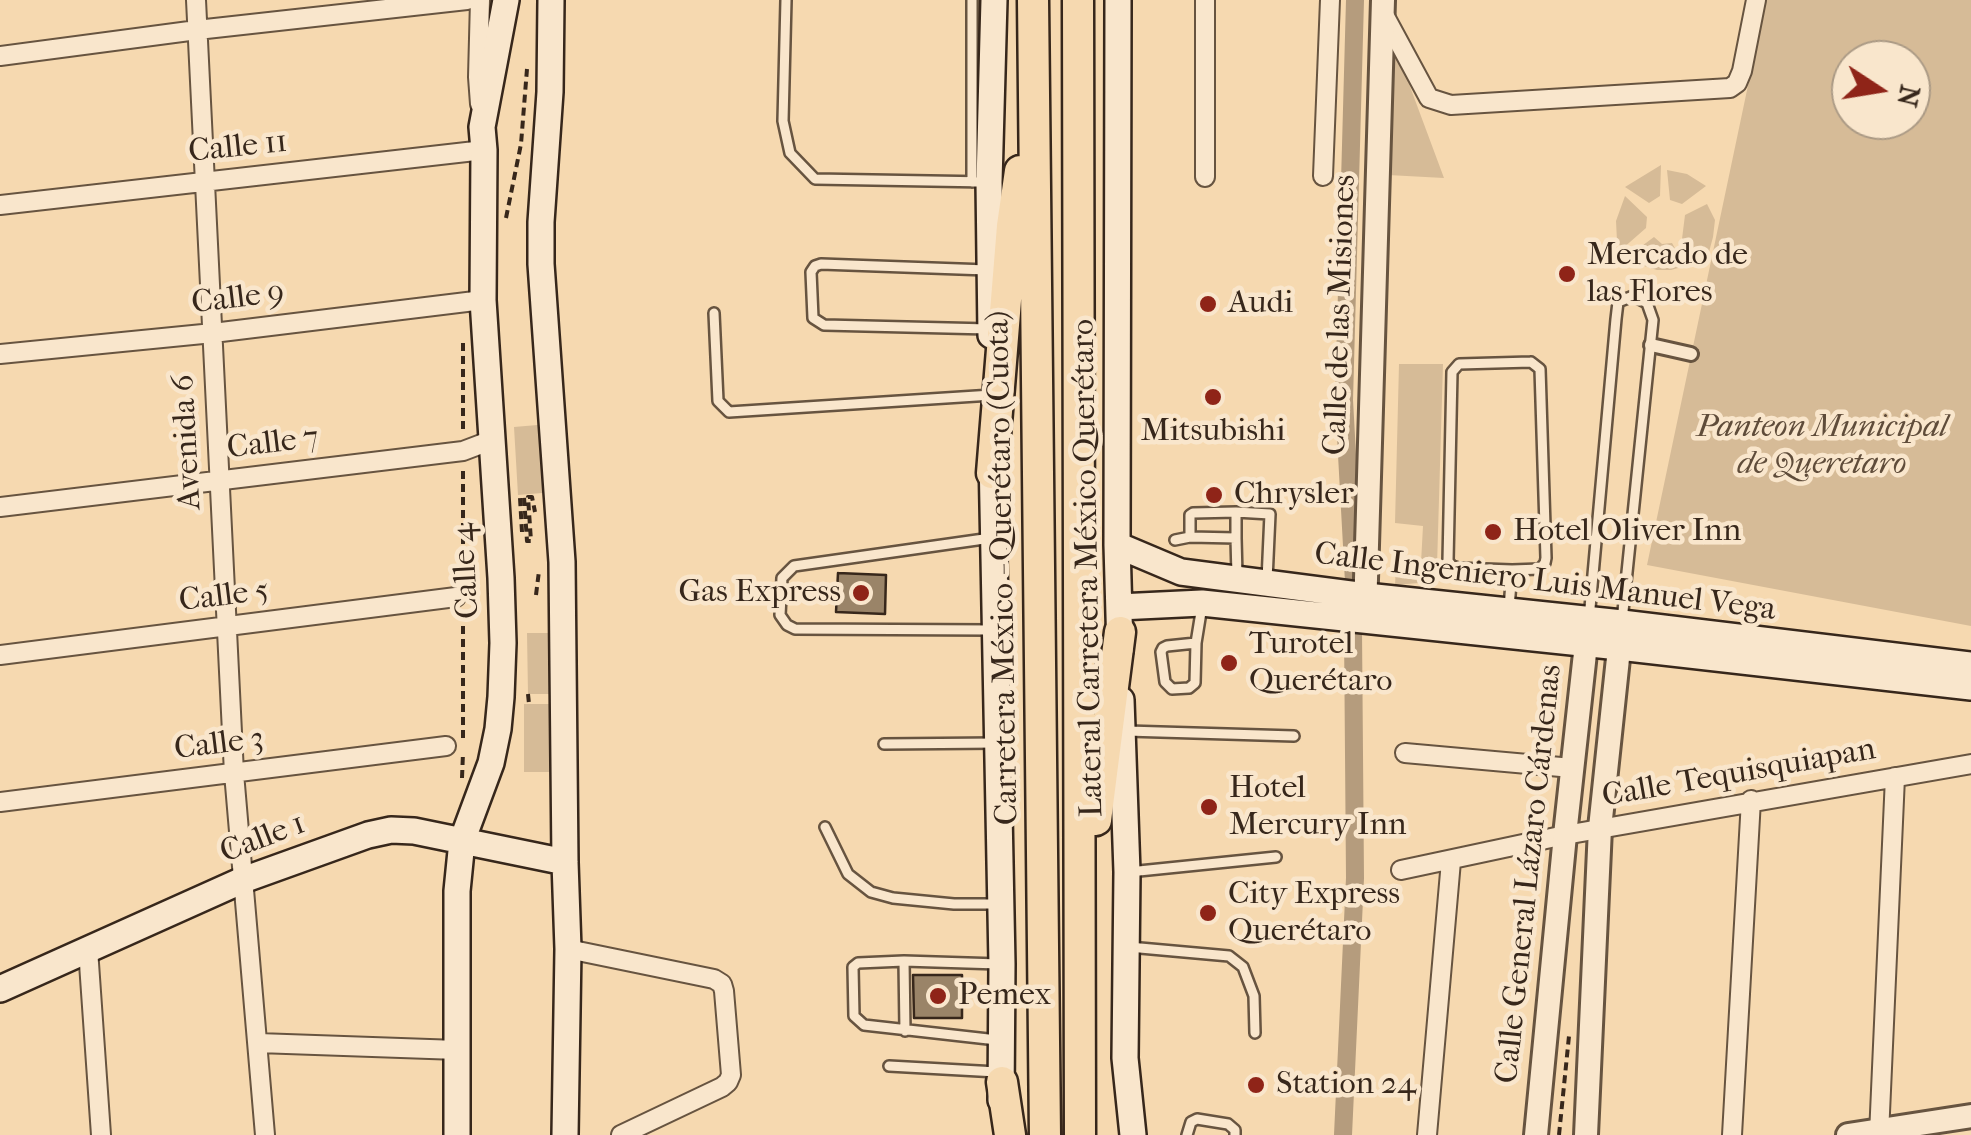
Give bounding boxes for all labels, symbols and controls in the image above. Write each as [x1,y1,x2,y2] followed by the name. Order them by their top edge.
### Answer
[1831,40,1931,140] north arrow
[1891,82,1927,110] text: N
[187,124,289,172] street label: Calle 11
[1317,174,1365,456] street label: Calle de las Misiones
[1587,237,1748,312] place label: Mercado de las Flores
[1556,263,1578,285] marker: Mercado de las Flores
[189,274,287,324] street label: Calle 9
[1228,285,1293,323] place label: Audi
[1197,293,1219,315] marker: Audi
[980,310,1028,826] street label: Carretera México - Querétaro (Cuota)
[1065,318,1113,818] street label: Lateral Carretera México Querétaro
[165,373,211,511] street label: Avenida 6
[1202,386,1224,408] marker: Mitsubishi
[1696,409,1948,484] park label: Panteon Municipal de Queretaro
[1141,413,1285,451] place label: Mitsubishi
[225,419,321,469] street label: Calle 7
[1234,476,1354,514] place label: Chrysler
[1203,484,1225,506] marker: Chrysler
[1513,513,1741,551] place label: Hotel Oliver Inn
[1482,521,1504,543] marker: Hotel Oliver Inn
[445,522,489,620] street label: Calle 4
[1312,536,1778,630] street label: Calle Ingeniero Luis Manuel Vega
[177,572,271,622] street label: Calle 5
[679,574,841,612] place label: Gas Express
[850,582,872,604] marker: Gas Express
[1249,626,1393,701] place label: Turotel Querétaro
[1218,652,1240,674] marker: Turotel Querétaro
[1489,663,1571,1085] street label: Calle General Lázaro Cárdenas
[172,720,266,770] street label: Calle 3
[1599,731,1879,817] street label: Calle Tequisquiapan
[1229,770,1407,845] place label: Hotel Mercury Inn
[1198,796,1220,818] marker: Hotel Mercury Inn
[215,805,311,873] street label: Calle 1
[1228,876,1400,951] place label: City Express Querétaro
[1197,902,1219,924] marker: City Express Querétaro
[958,977,1051,1015] place label: Pemex
[927,985,949,1007] marker: Pemex
[1276,1066,1416,1104] place label: Station 24
[1245,1074,1267,1096] marker: Station 24

